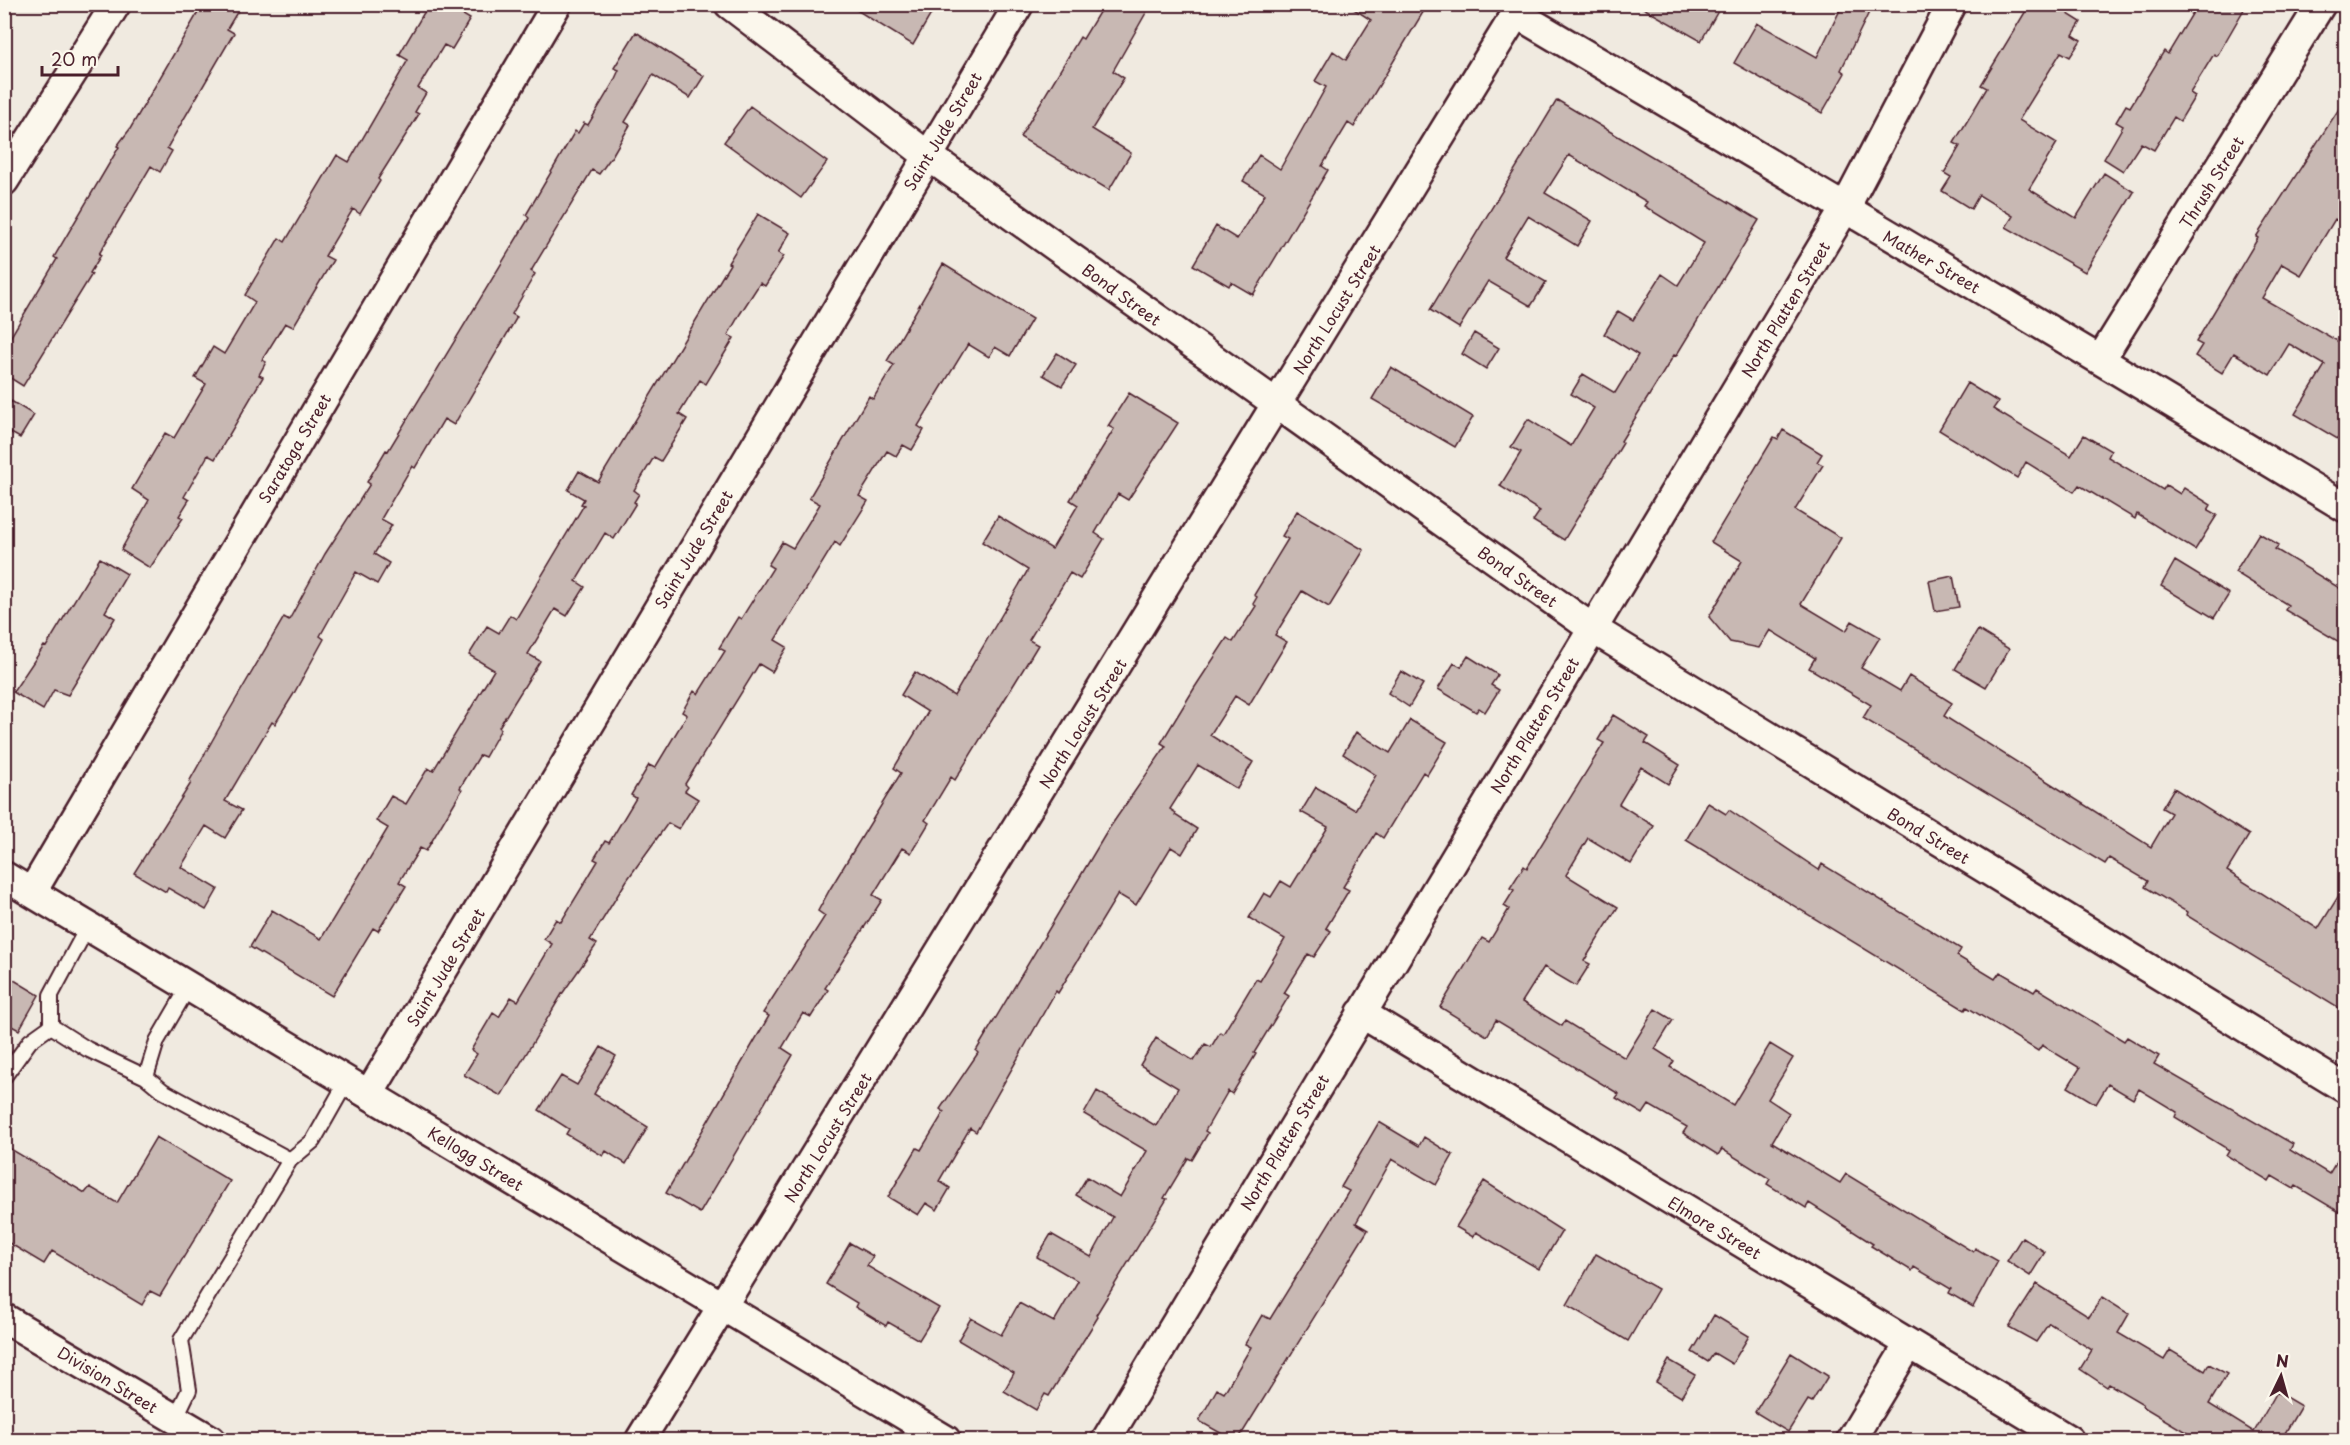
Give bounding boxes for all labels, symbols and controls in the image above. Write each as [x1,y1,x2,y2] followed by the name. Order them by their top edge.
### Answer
[42,39,118,77] scale bar
[51,45,97,72] text: 20 m
[897,67,987,195] street label: Saint Jude Street
[2173,131,2249,233] street label: Thrush Street
[1879,223,1985,299] street label: Mather Street
[1735,236,1835,382] street label: North Platten Street
[1286,239,1386,379] street label: North Locust Street
[1078,257,1167,331] street label: Bond Street
[252,388,336,507] street label: Saratoga Street
[648,485,738,613] street label: Saint Jude Street
[1473,540,1563,613] street label: Bond Street
[1484,652,1584,798] street label: North Platten Street
[1032,653,1132,793] street label: North Locust Street
[1883,801,1975,869] street label: Bond Street
[400,903,490,1031] street label: Saint Jude Street
[777,1067,877,1207] street label: North Locust Street
[1234,1069,1334,1215] street label: North Platten Street
[424,1120,529,1196] street label: Kellogg Street
[1664,1190,1767,1265] street label: Elmore Street
[53,1340,163,1418] street label: Division Street
[2251,1346,2311,1406] north arrow
[2275,1348,2290,1373] text: N

